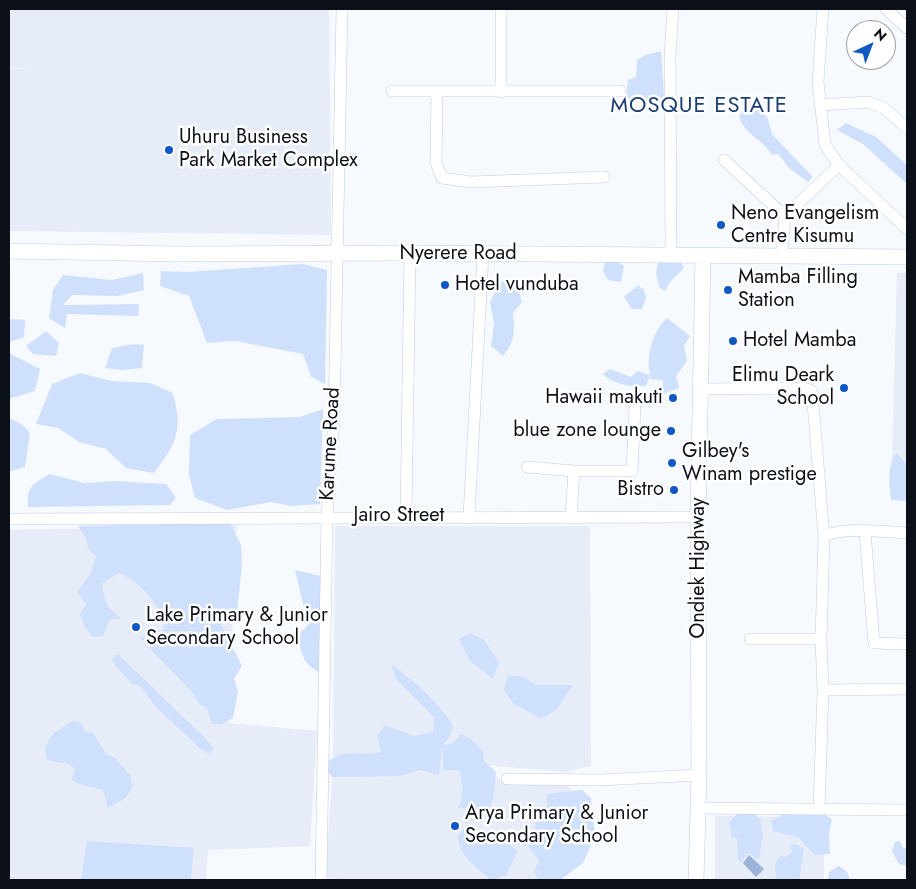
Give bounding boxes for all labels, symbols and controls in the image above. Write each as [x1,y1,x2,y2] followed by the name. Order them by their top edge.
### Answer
[846,20,896,70] north arrow
[870,24,891,46] text: N
[609,94,789,120] district label: MOSQUE ESTATE
[179,126,358,173] place label: Uhuru Business Park Market Complex
[163,144,175,156] marker: Uhuru Business Park Market Complex
[731,202,879,249] place label: Neno Evangelism Centre Kisumu
[715,219,727,231] marker: Neno Evangelism Centre Kisumu
[399,242,517,266] street label: Nyerere Road
[738,266,858,313] place label: Mamba Filling Station
[455,273,579,297] place label: Hotel vunduba
[439,279,451,291] marker: Hotel vunduba
[722,284,734,296] marker: Mamba Filling Station
[743,329,856,353] place label: Hotel Mamba
[727,335,739,347] marker: Hotel Mamba
[732,364,834,411] place label: Elimu Deark School
[838,382,850,394] marker: Elimu Deark School
[545,386,663,410] place label: Hawaii makuti
[316,387,346,501] street label: Karume Road
[667,392,679,404] marker: Hawaii makuti
[513,419,661,443] place label: blue zone lounge
[665,425,677,437] marker: blue zone lounge
[682,440,817,487] place label: Gilbey's Winam prestige
[666,457,678,469] marker: Gilbey's Winam prestige
[617,478,664,502] place label: Bistro
[668,484,680,496] marker: Bistro
[687,497,711,639] street label: Ondiek Highway
[354,504,444,528] street label: Jairo Street
[146,604,328,651] place label: Lake Primary & Junior Secondary School
[130,621,142,633] marker: Lake Primary & Junior Secondary School
[465,802,648,849] place label: Arya Primary & Junior Secondary School
[449,820,461,832] marker: Arya Primary & Junior Secondary School

